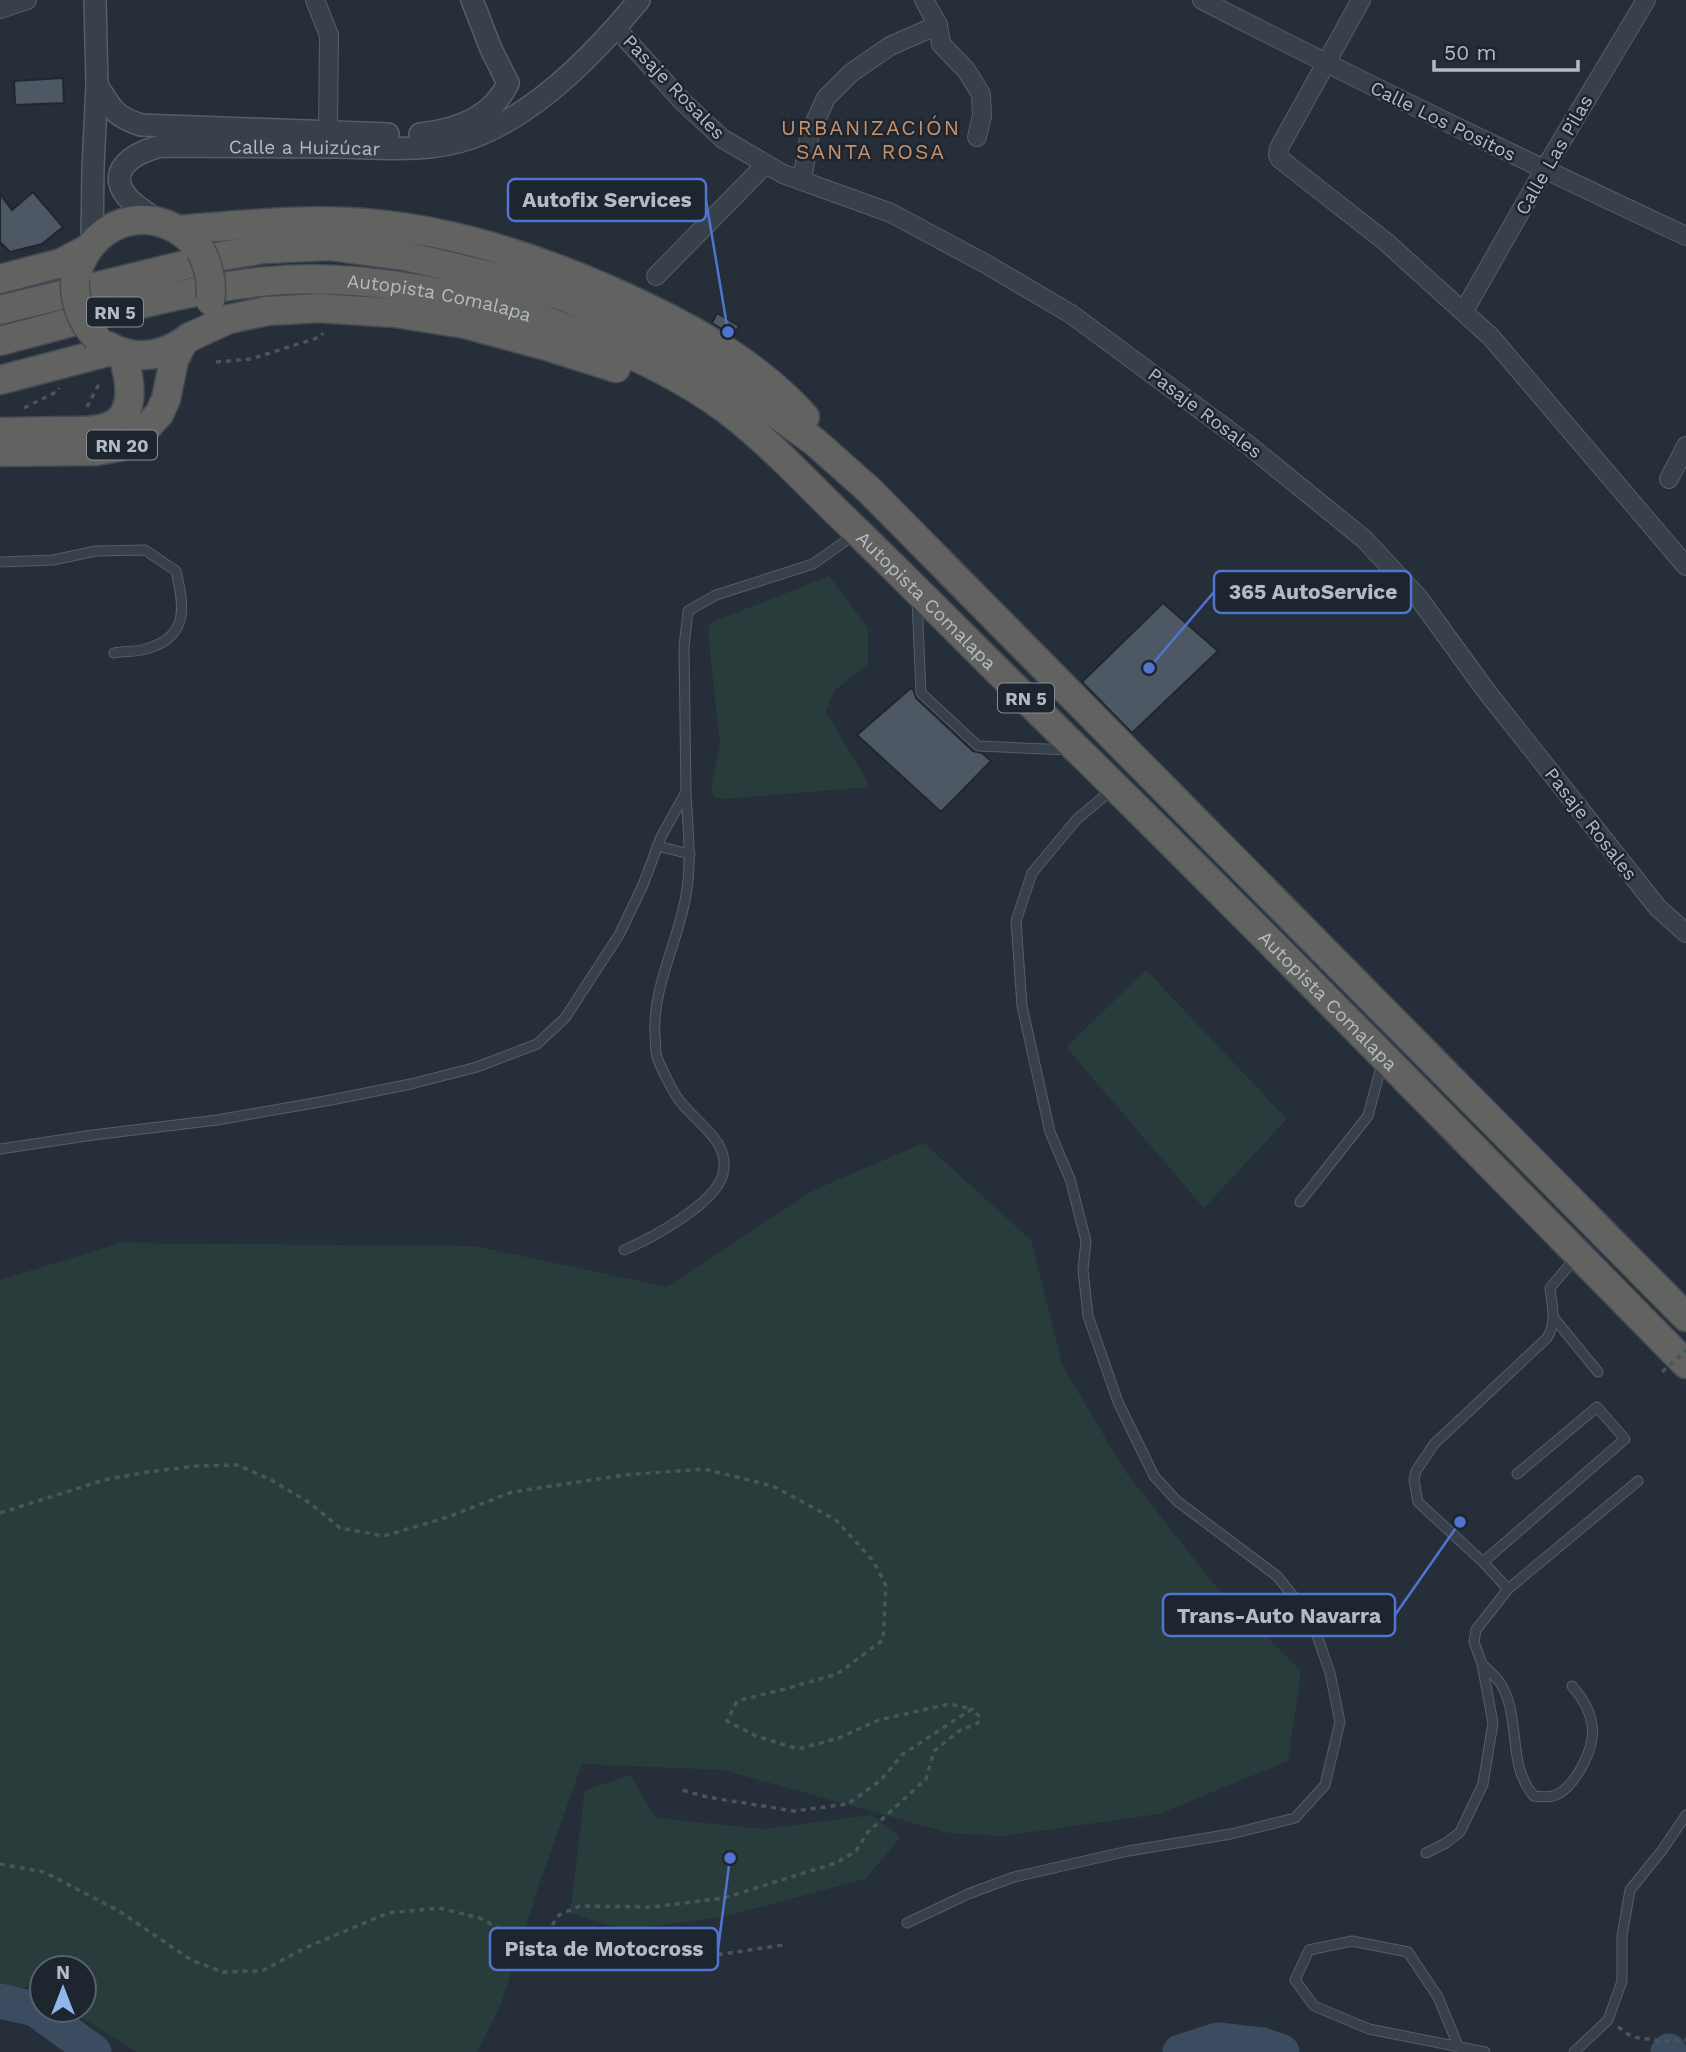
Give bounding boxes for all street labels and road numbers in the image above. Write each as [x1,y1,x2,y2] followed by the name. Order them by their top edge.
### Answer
[618,30,730,144] street label: Pasaje Rosales
[1366,76,1520,166] street label: Calle Los Positos
[1510,91,1598,219] street label: Calle Las Pilas
[229,135,381,160] street label: Calle a Huizúcar
[346,269,535,327] street label: Autopista Comalapa
[87,298,143,326] road number: RN 5
[1143,363,1267,463] street label: Pasaje Rosales
[87,430,157,460] road number: RN 20
[852,526,1002,675] street label: Autopista Comalapa
[998,684,1054,712] road number: RN 5
[1540,763,1642,885] street label: Pasaje Rosales
[1254,925,1403,1075] street label: Autopista Comalapa

